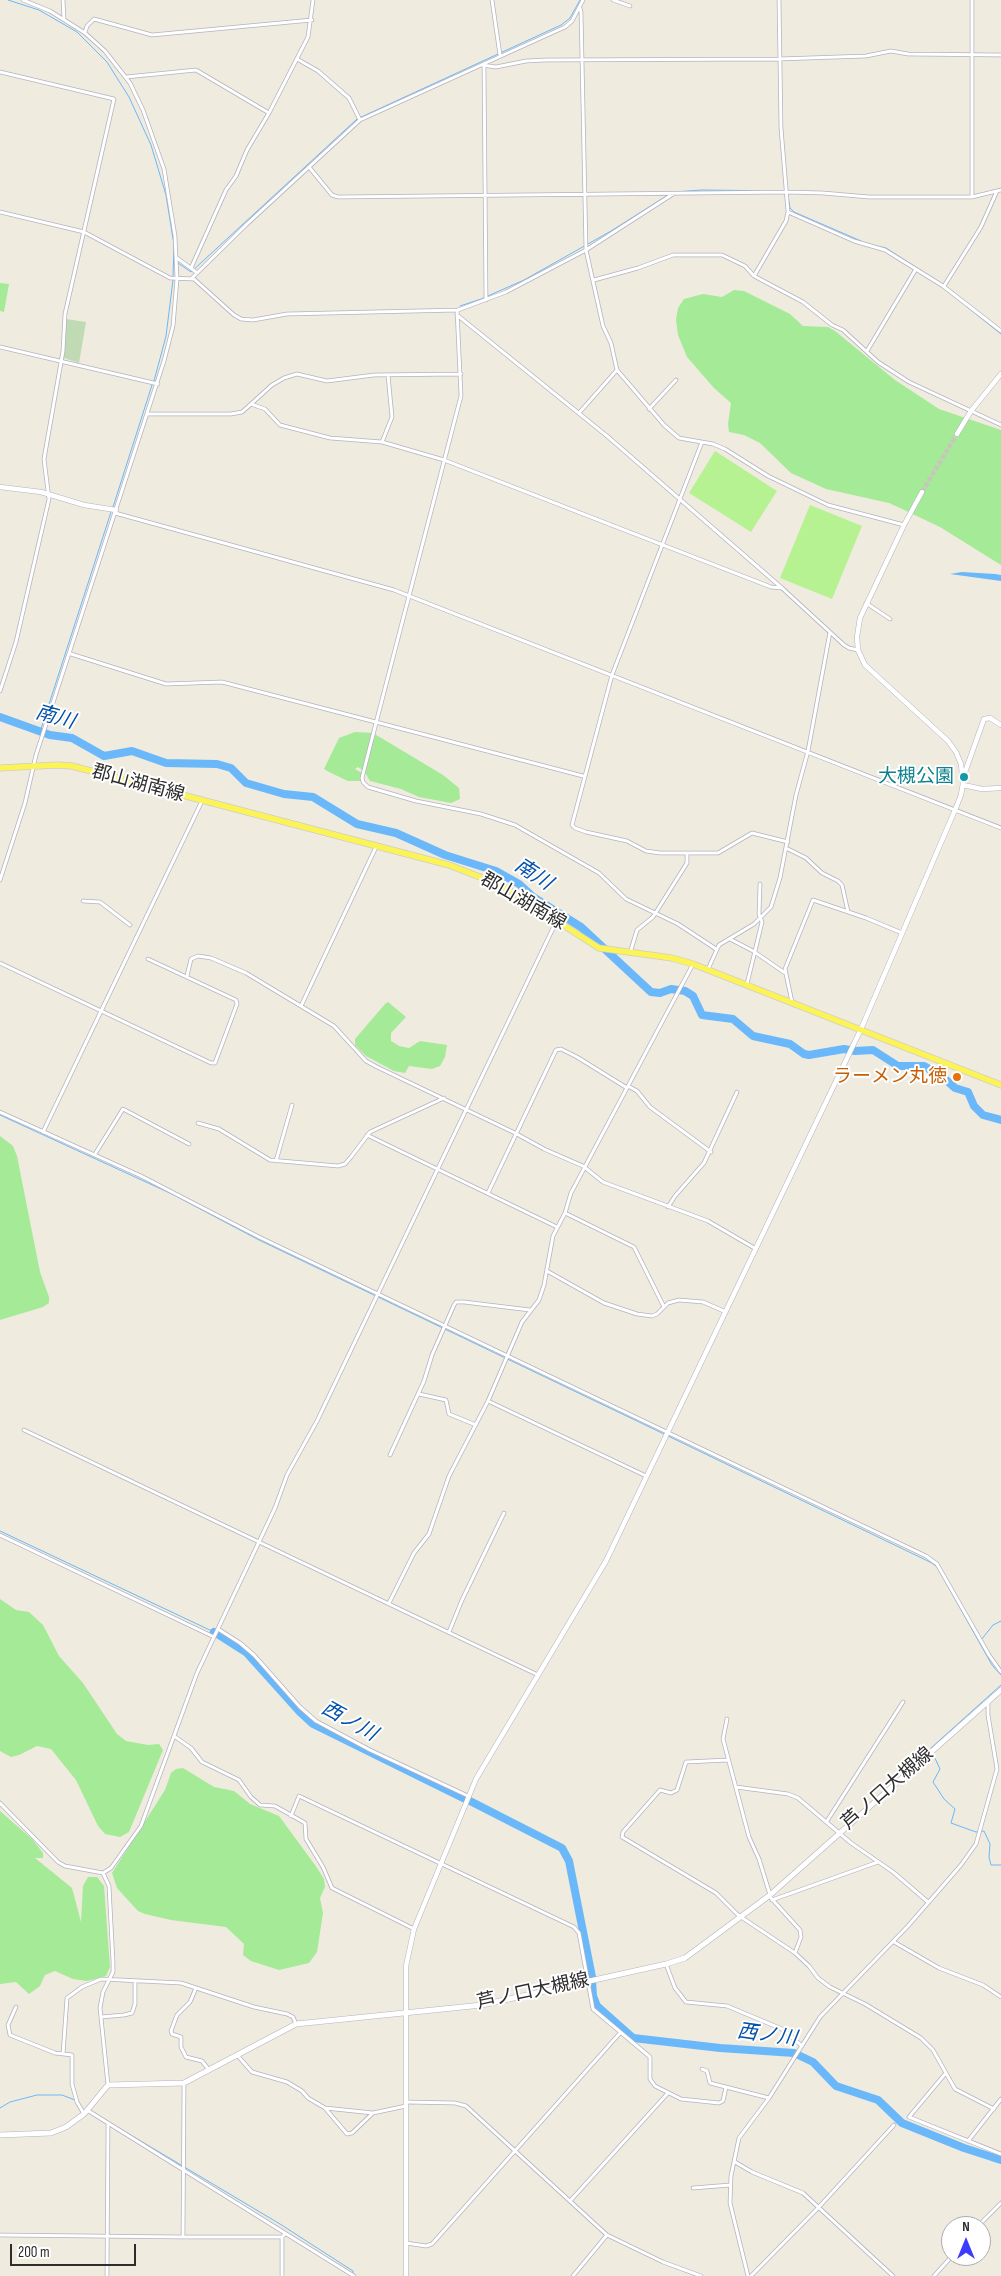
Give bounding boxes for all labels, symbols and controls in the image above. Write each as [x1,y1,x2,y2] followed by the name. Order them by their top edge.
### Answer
[32,701,78,735] water label: 南川
[89,761,187,807] street label: 郡山湖南線
[878,766,954,788] place label: 大槻公園
[958,771,970,783] marker: 大槻公園
[510,854,556,896] water label: 南川
[476,868,570,936] street label: 郡山湖南線
[833,1066,947,1088] place label: ラーメン丸徳
[951,1071,963,1083] marker: ラーメン丸徳
[317,1697,381,1747] water label: 西ノ川
[838,1743,938,1835] street label: 芦ノ口大槻線
[475,1969,591,2015] street label: 芦ノ口大槻線
[736,2020,798,2052] water label: 西ノ川
[941,2216,991,2266] north arrow
[962,2218,970,2235] text: N
[12,2234,139,2266] scale bar
[18,2243,50,2262] text: 200 m

